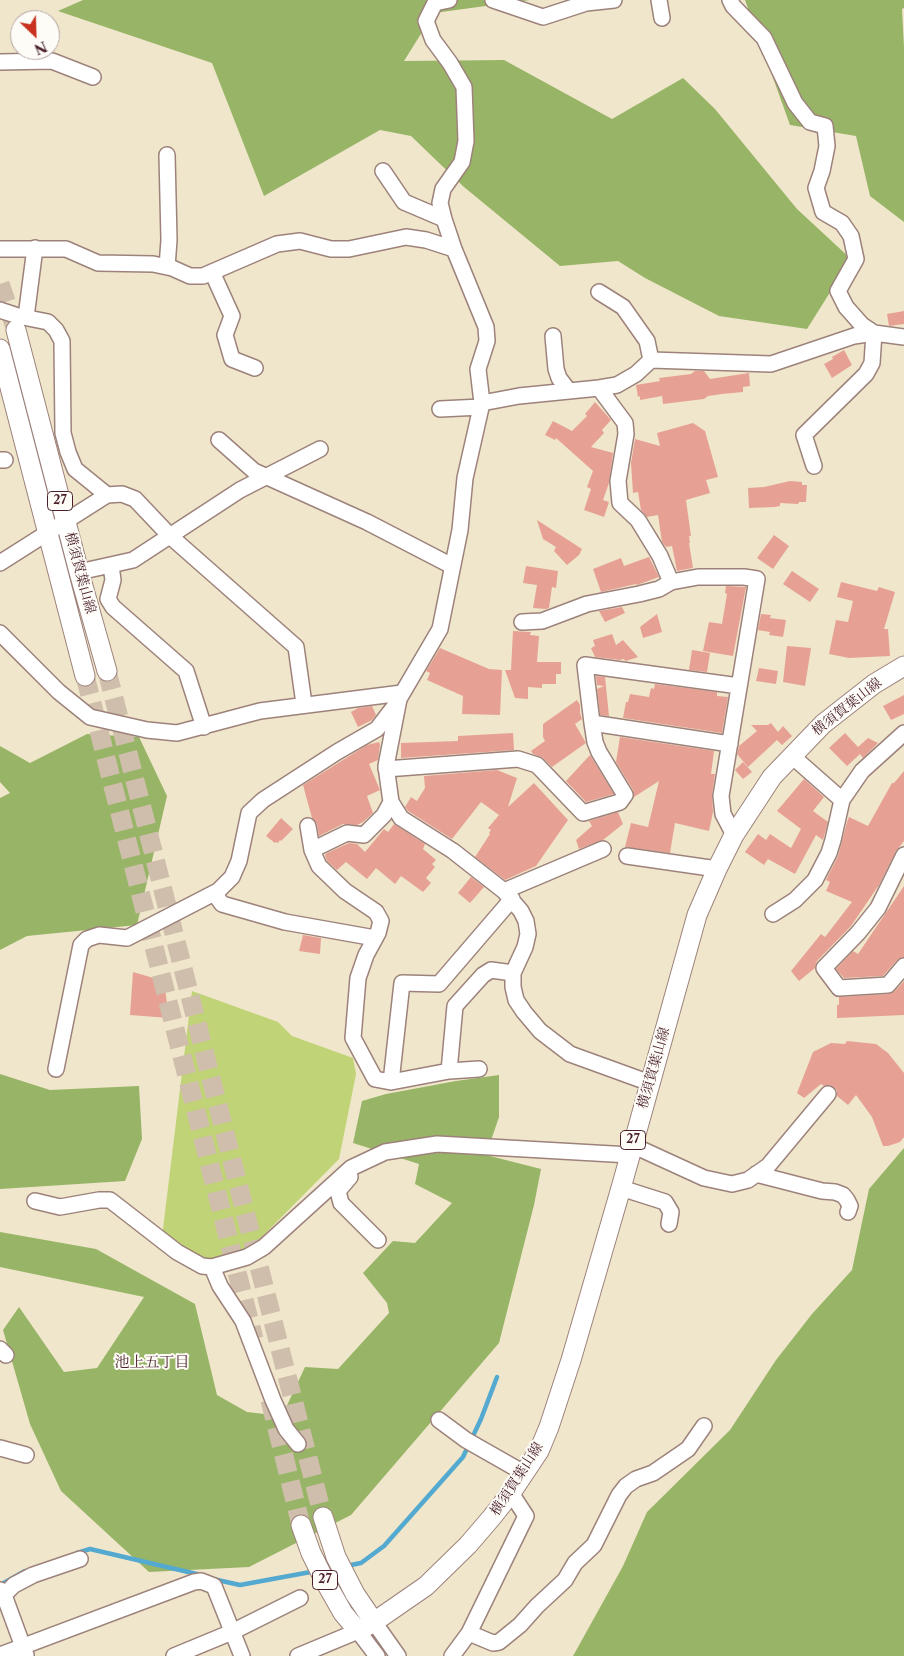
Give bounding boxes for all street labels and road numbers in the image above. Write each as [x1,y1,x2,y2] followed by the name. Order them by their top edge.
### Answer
[48,492,72,511] road number: 27
[61,530,99,616] street label: 横須賀葉山線
[809,675,885,739] street label: 横須賀葉山線
[634,1025,674,1111] street label: 横須賀葉山線
[620,1130,646,1150] road number: 27
[487,1439,547,1519] street label: 横須賀葉山線
[312,1570,338,1590] road number: 27

